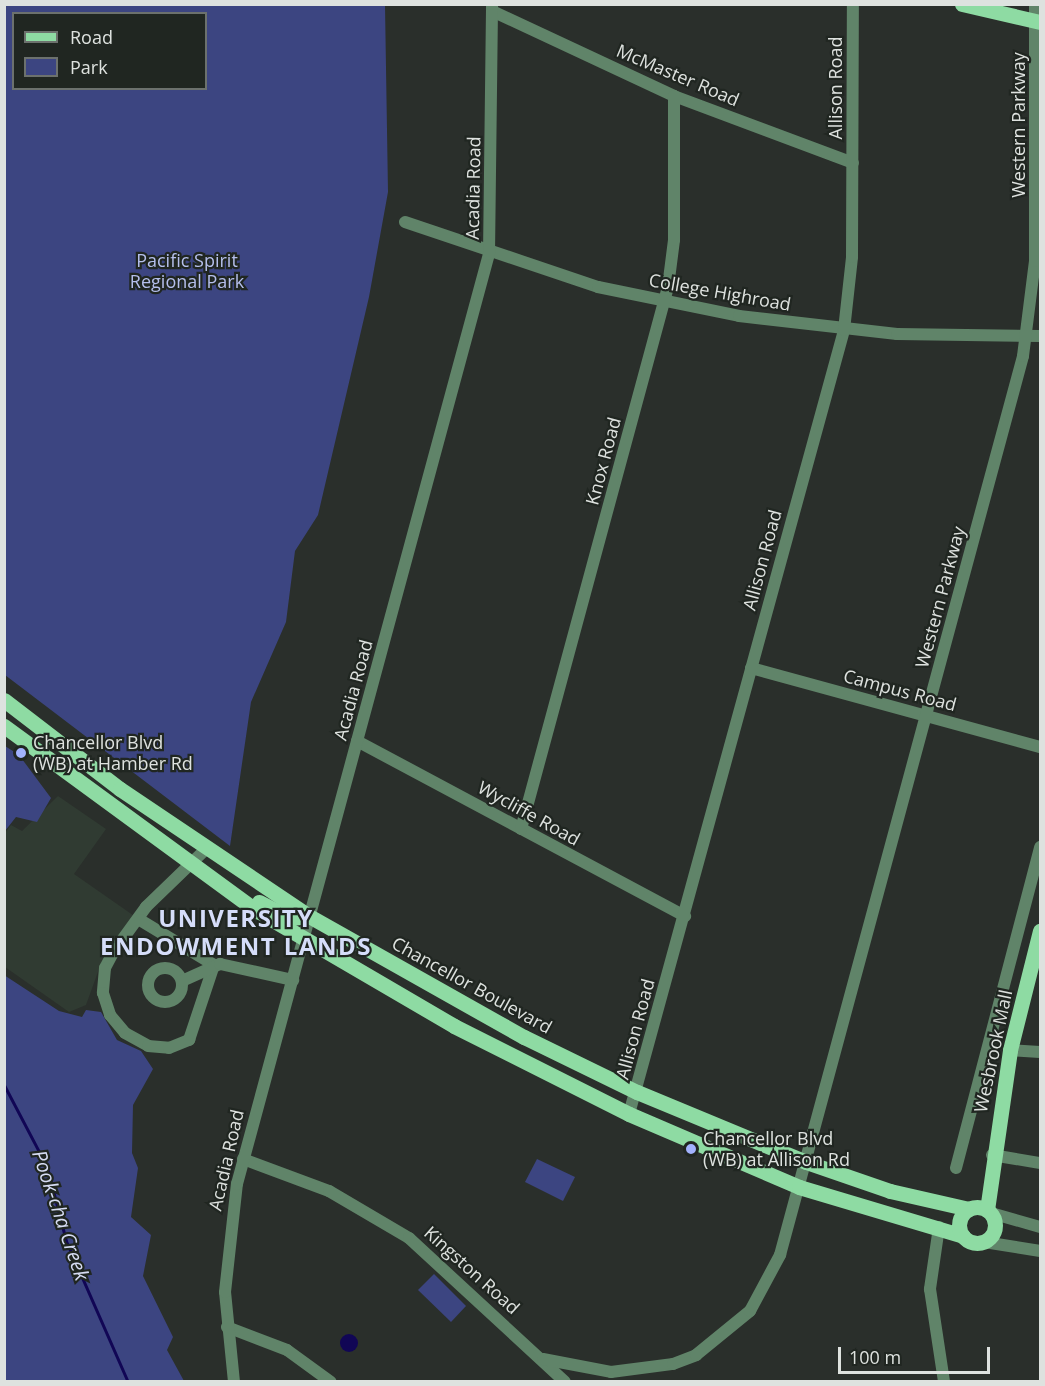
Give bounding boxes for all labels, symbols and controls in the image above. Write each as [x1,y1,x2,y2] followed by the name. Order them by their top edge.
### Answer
[12,12,207,90] legend
[70,25,113,49] text: Road
[824,36,846,140] street label: Allison Road
[613,39,743,111] street label: McMaster Road
[1007,52,1029,198] street label: Western Parkway
[70,55,108,79] text: Park
[461,136,485,240] street label: Acadia Road
[130,250,244,292] park label: Pacific Spirit Regional Park
[647,269,793,315] street label: College Highroad
[581,415,625,507] street label: Knox Road
[738,507,786,613] street label: Allison Road
[911,524,969,670] street label: Western Parkway
[329,637,377,743] street label: Acadia Road
[841,665,959,715] street label: Campus Road
[33,732,193,774] place label: Chancellor Blvd (WB) at Hamber Rd
[14,746,28,760] marker: Chancellor Blvd (WB) at Hamber Rd
[474,776,584,850] street label: Wycliffe Road
[100,904,372,960] district label: UNIVERSITY ENDOWMENT LANDS
[388,932,556,1038] street label: Chancellor Boulevard
[611,976,659,1082] street label: Allison Road
[969,988,1017,1114] street label: Wesbrook Mall
[204,1107,248,1213] street label: Acadia Road
[703,1128,850,1170] place label: Chancellor Blvd (WB) at Allison Rd
[684,1142,698,1156] marker: Chancellor Blvd (WB) at Allison Rd
[27,1147,95,1283] water label: Pook-cha Creek
[420,1222,524,1318] street label: Kingston Road
[841,1335,992,1373] scale bar
[849,1345,901,1369] text: 100 m

